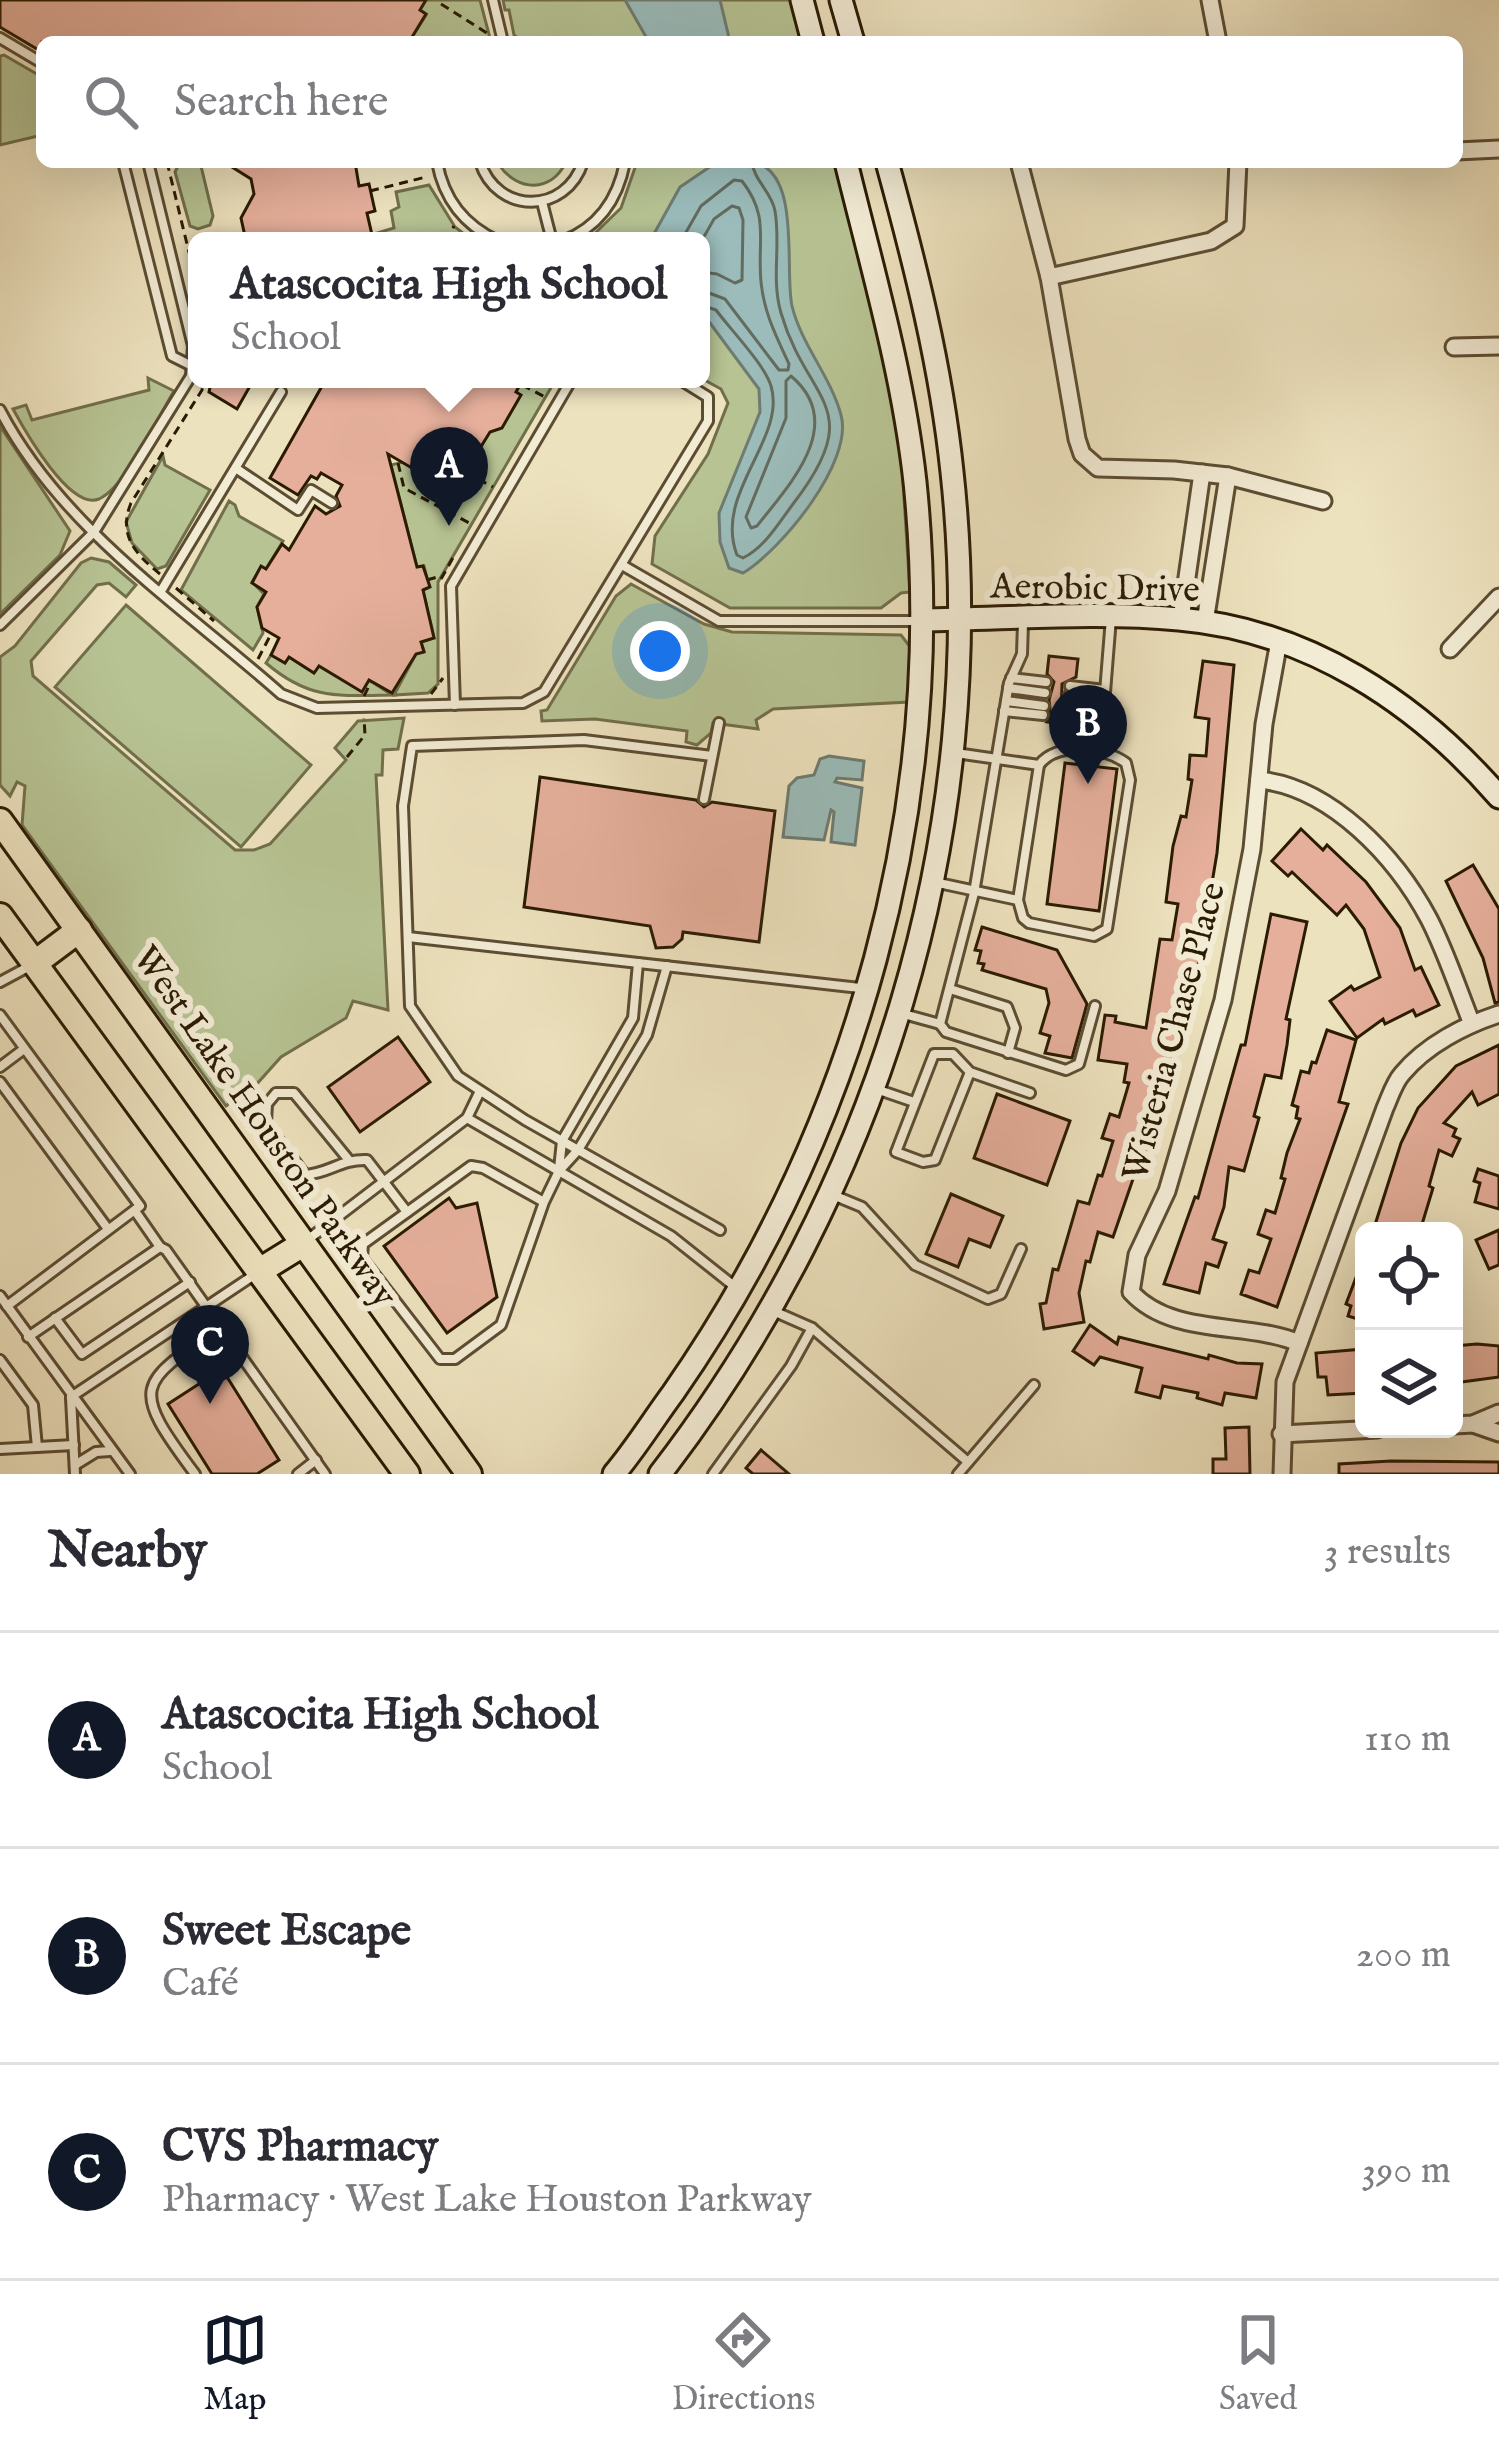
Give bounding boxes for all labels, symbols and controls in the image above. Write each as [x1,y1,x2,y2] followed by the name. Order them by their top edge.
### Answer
[36,36,1463,168] search box
[78,69,144,135] icon: search
[174,74,388,131] text: Search here
[188,232,710,388] popup
[231,257,667,314] text: Atascocita High School
[231,314,341,363] text: School
[410,427,488,526] pin: A
[989,564,1200,614] street label: Aerobic Drive
[630,621,690,681] your location
[1049,685,1127,784] pin: B
[1113,878,1237,1186] street label: Wisteria Chase Place
[122,937,407,1317] street label: West Lake Houston Parkway
[1355,1222,1463,1438] map controls
[1355,1222,1463,1330] button: locate
[171,1305,249,1404] pin: C
[1355,1330,1463,1438] button: layers
[48,1520,207,1585] text: Nearby
[1324,1528,1451,1577] text: 3 results
[162,1687,598,1744] text: Atascocita High School
[74,1715,100,1764] text: A
[1364,1715,1451,1764] text: 110 m
[162,1744,272,1793] text: School
[162,1903,411,1960] text: Sweet Escape
[74,1931,100,1980] text: B
[1356,1931,1451,1980] text: 200 m
[162,1960,239,2009] text: Café
[162,2119,438,2176] text: CVS Pharmacy
[73,2147,101,2196] text: C
[1362,2147,1451,2196] text: 390 m
[162,2176,812,2225] text: Pharmacy · West Lake Houston Parkway
[202,2307,268,2421] tab: Map
[672,2307,815,2421] tab: Directions
[1219,2307,1297,2421] tab: Saved

